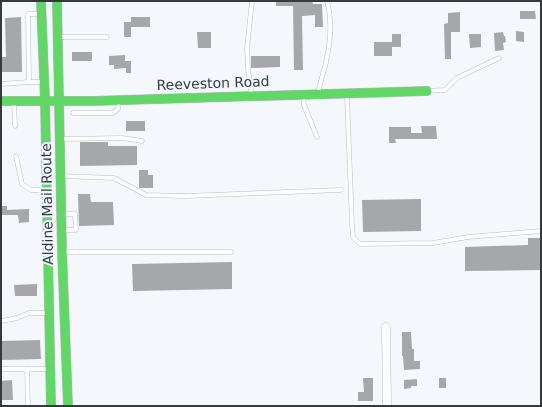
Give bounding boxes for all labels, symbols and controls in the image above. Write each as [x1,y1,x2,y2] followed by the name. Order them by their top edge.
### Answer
[156,73,270,93] street label: Reeveston Road
[38,143,56,265] street label: Aldine Mail Route

